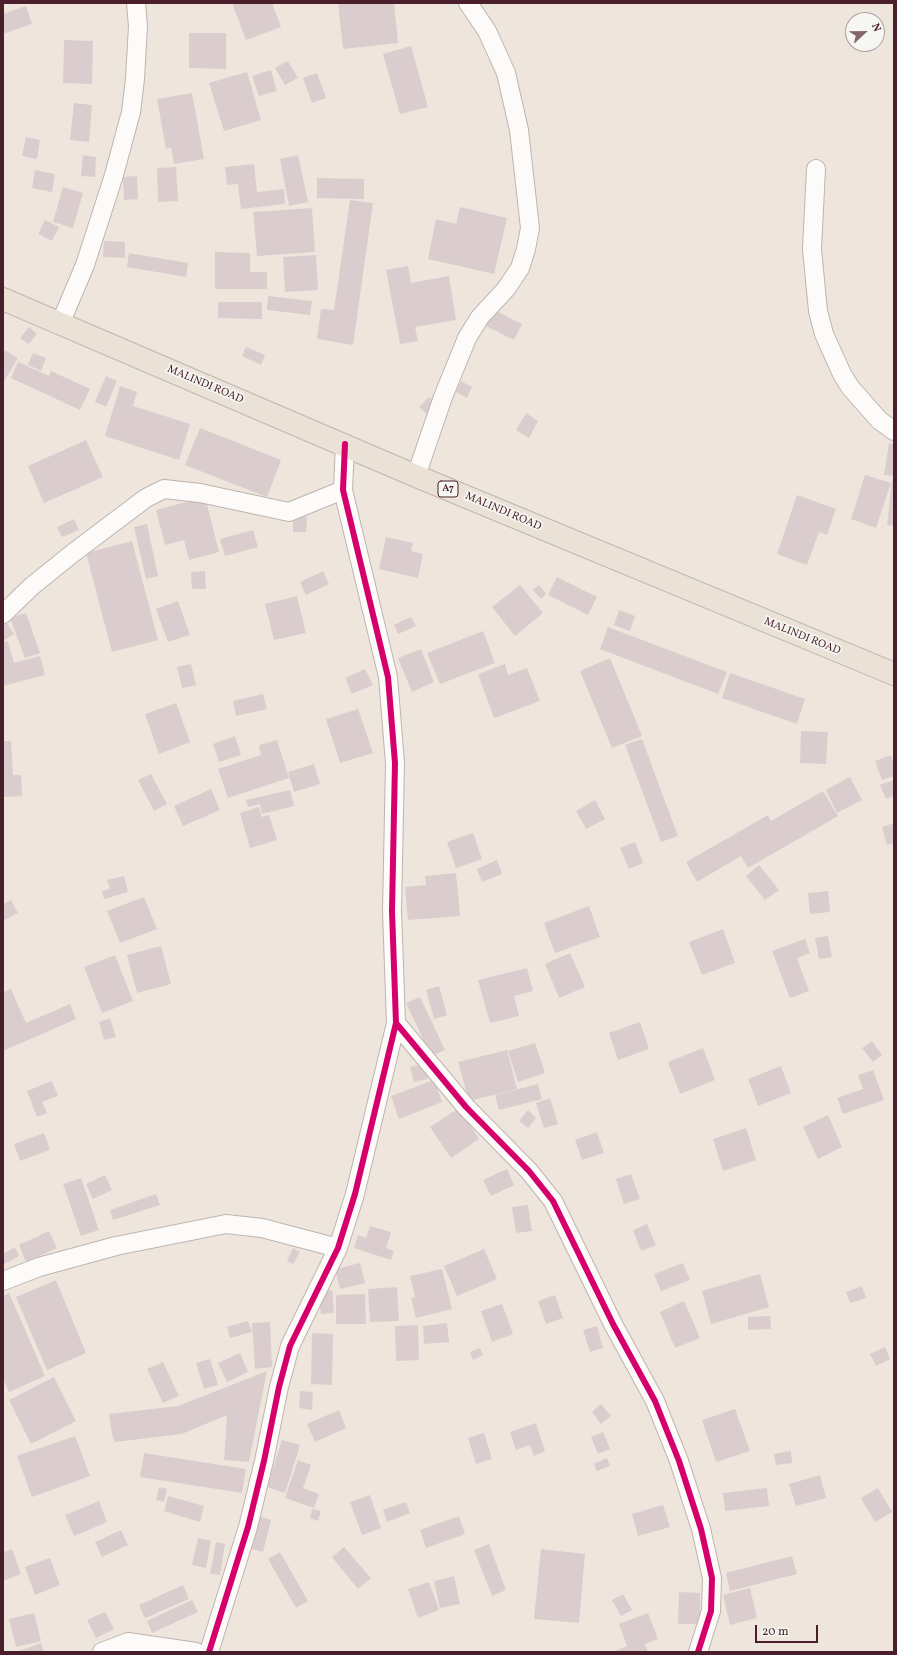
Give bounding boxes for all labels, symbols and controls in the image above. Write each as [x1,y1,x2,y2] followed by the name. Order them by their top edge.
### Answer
[845,12,885,52] north arrow
[867,21,884,34] text: N
[165,363,245,407] street label: MALINDI ROAD
[438,481,458,497] road number: A7
[463,490,543,534] street label: MALINDI ROAD
[762,616,842,658] street label: MALINDI ROAD
[757,1617,820,1643] scale bar
[762,1624,789,1640] text: 20 m

